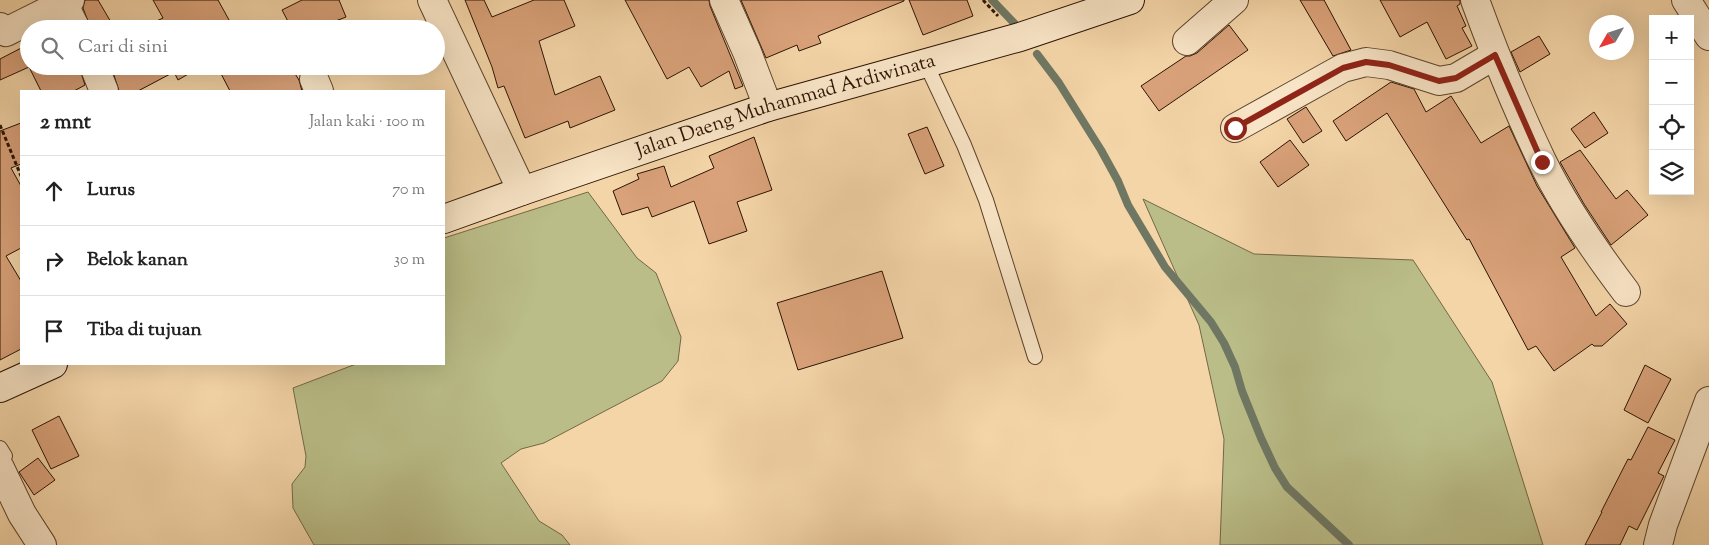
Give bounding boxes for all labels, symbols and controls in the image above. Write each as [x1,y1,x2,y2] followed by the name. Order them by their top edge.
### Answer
[1589,15,1634,60] north arrow
[1649,15,1694,195] map controls
[1649,15,1694,60] button: +
[20,20,445,75] search box
[38,34,66,62] icon: search
[78,34,168,61] text: Cari di sini
[631,47,939,166] street label: Jalan Daeng Muhammad Ardiwinata
[1649,60,1694,105] button: −
[1649,105,1694,150] button: locate
[40,108,91,138] text: 2 mnt
[309,111,425,134] text: Jalan kaki · 100 m
[1224,117,1247,140] route start
[1649,150,1694,195] button: layers
[1531,151,1554,174] route end
[40,177,68,205] icon: ahead
[87,177,135,204] text: Lurus
[392,179,425,202] text: 70 m
[40,247,68,275] icon: right
[87,247,188,274] text: Belok kanan
[394,249,425,272] text: 30 m
[40,317,68,345] icon: arrive
[87,317,202,344] text: Tiba di tujuan

